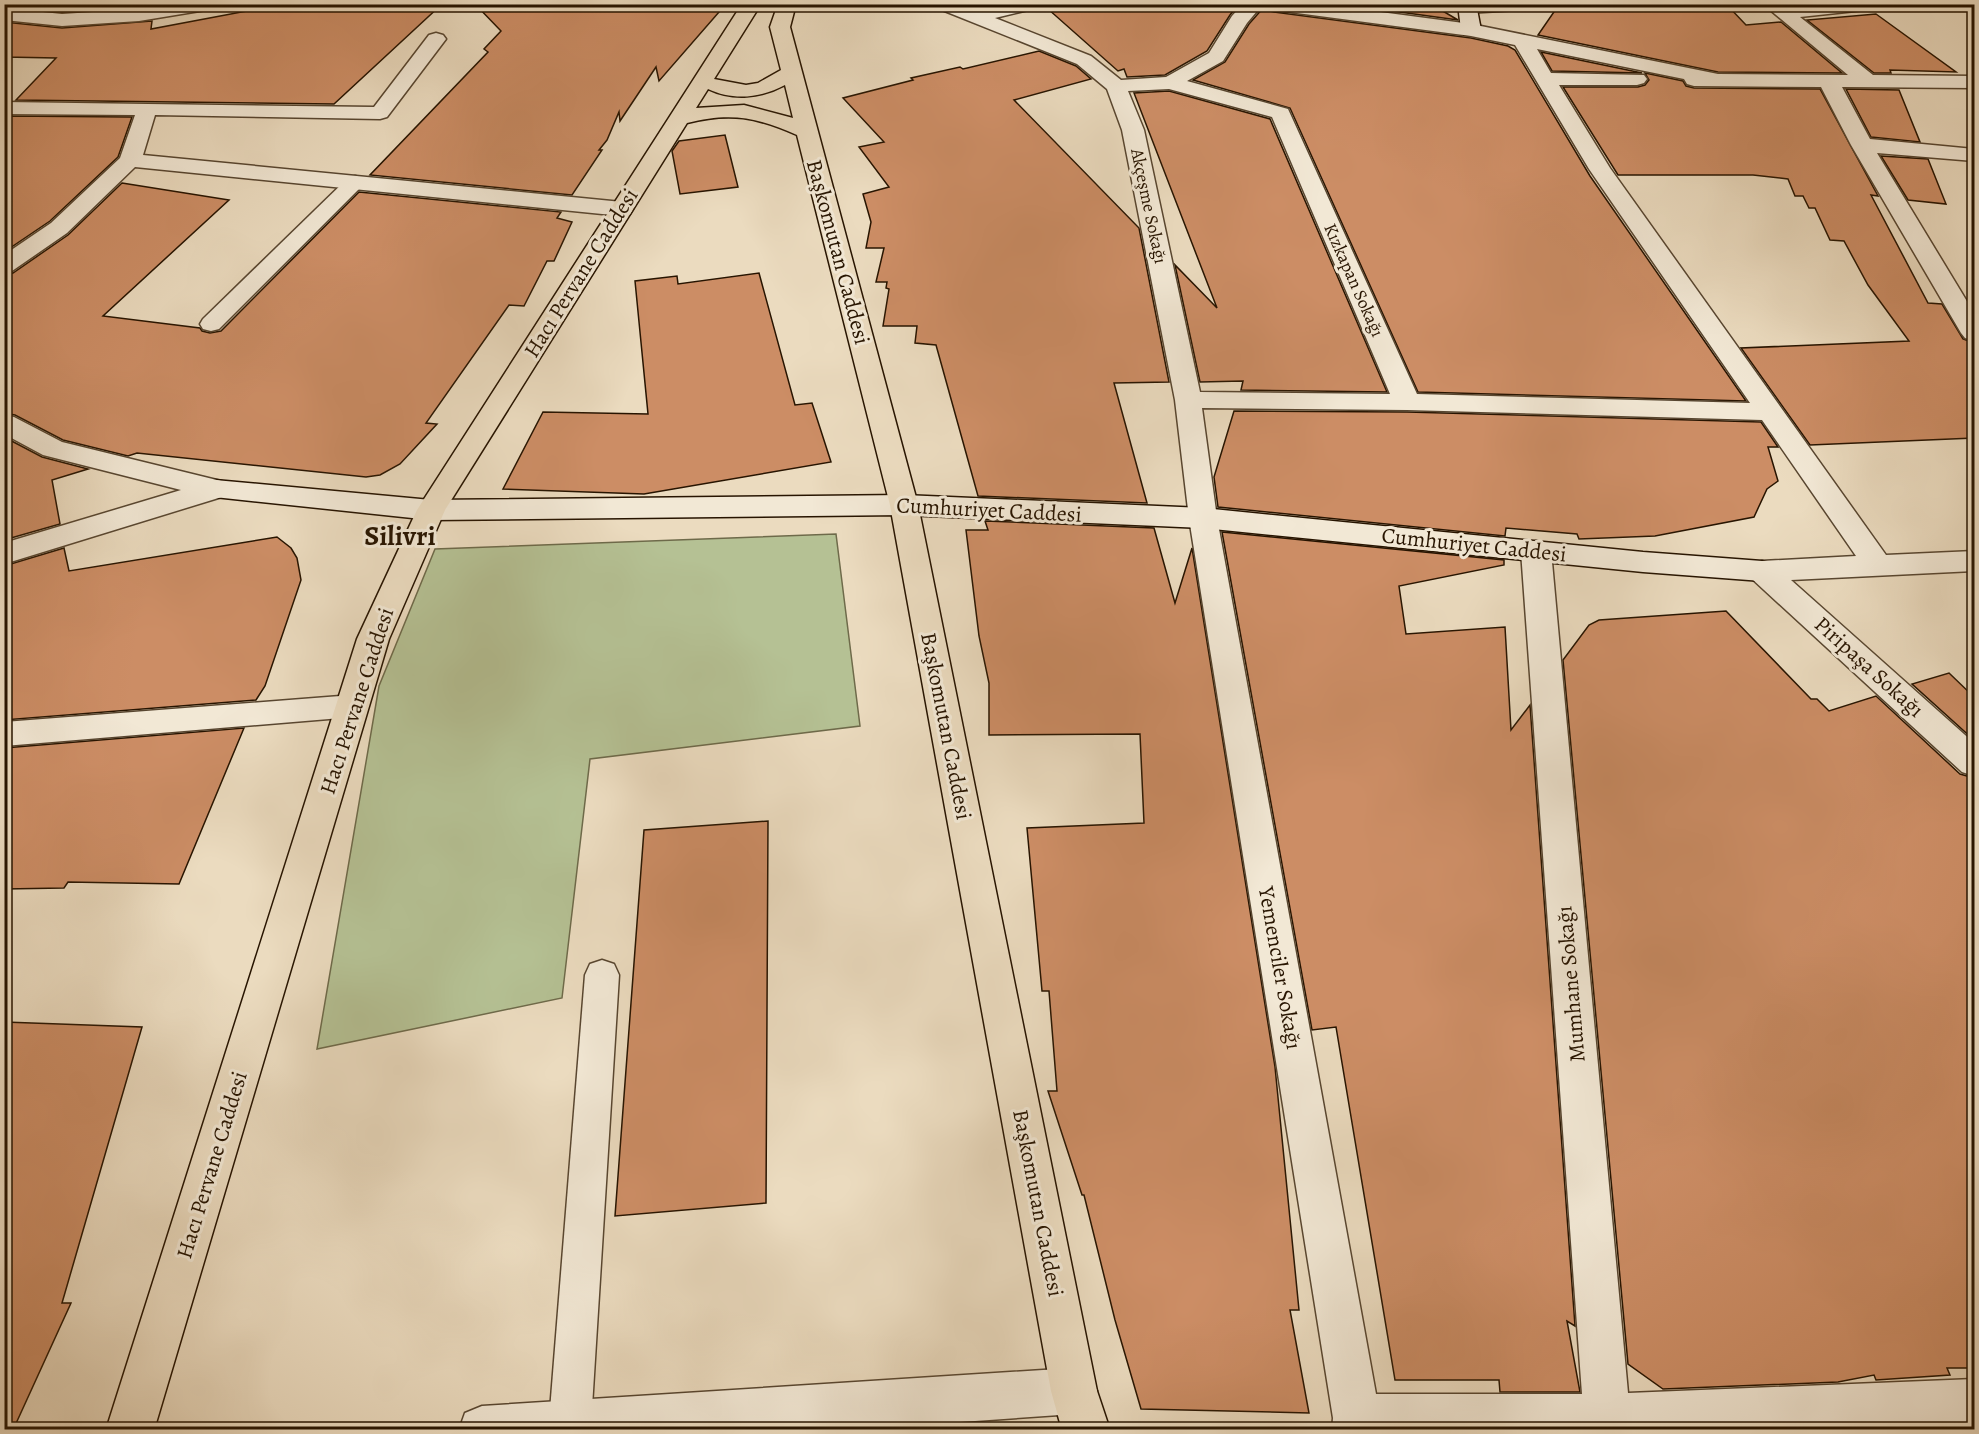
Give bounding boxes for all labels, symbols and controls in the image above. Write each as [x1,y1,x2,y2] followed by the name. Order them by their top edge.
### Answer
[1125,145,1173,266] street label: Akçeşme Sokağı
[799,156,877,348] street label: Başkomutan Caddesi
[517,183,645,363] street label: Hacı Pervane Caddesi
[1318,219,1390,341] street label: Kızkapan Sokağı
[895,490,1083,530] street label: Cumhuriyet Caddesi
[364,517,436,555] district label: Silivri
[1380,520,1568,570] street label: Cumhuriyet Caddesi
[313,604,401,798] street label: Hacı Pervane Caddesi
[1808,610,1930,724] street label: Piripaşa Sokağı
[913,630,979,822] street label: Başkomutan Caddesi
[1251,883,1309,1052] street label: Yemenciler Sokağı
[1549,905,1593,1063] street label: Mumhane Sokağı
[169,1068,255,1262] street label: Hacı Pervane Caddesi
[1005,1107,1071,1299] street label: Başkomutan Caddesi

